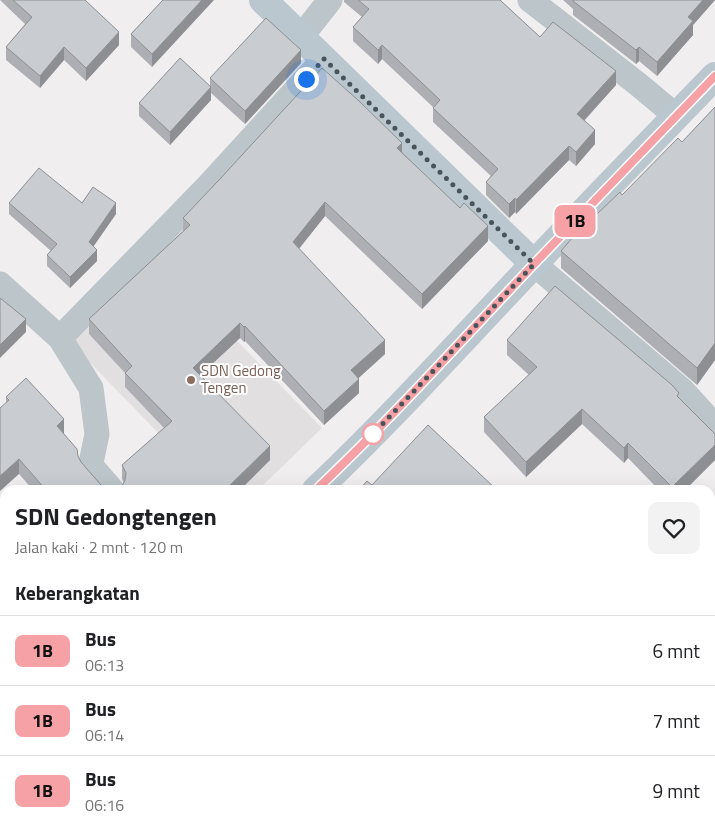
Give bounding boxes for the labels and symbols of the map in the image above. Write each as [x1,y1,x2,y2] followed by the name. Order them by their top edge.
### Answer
[294,67,319,92] your location
[552,205,598,237] line badge: 1B
[201,359,281,399] place label: SDN Gedong Tengen
[185,374,197,386] marker: SDN Gedong Tengen
[362,423,384,445] unlabelled marker

